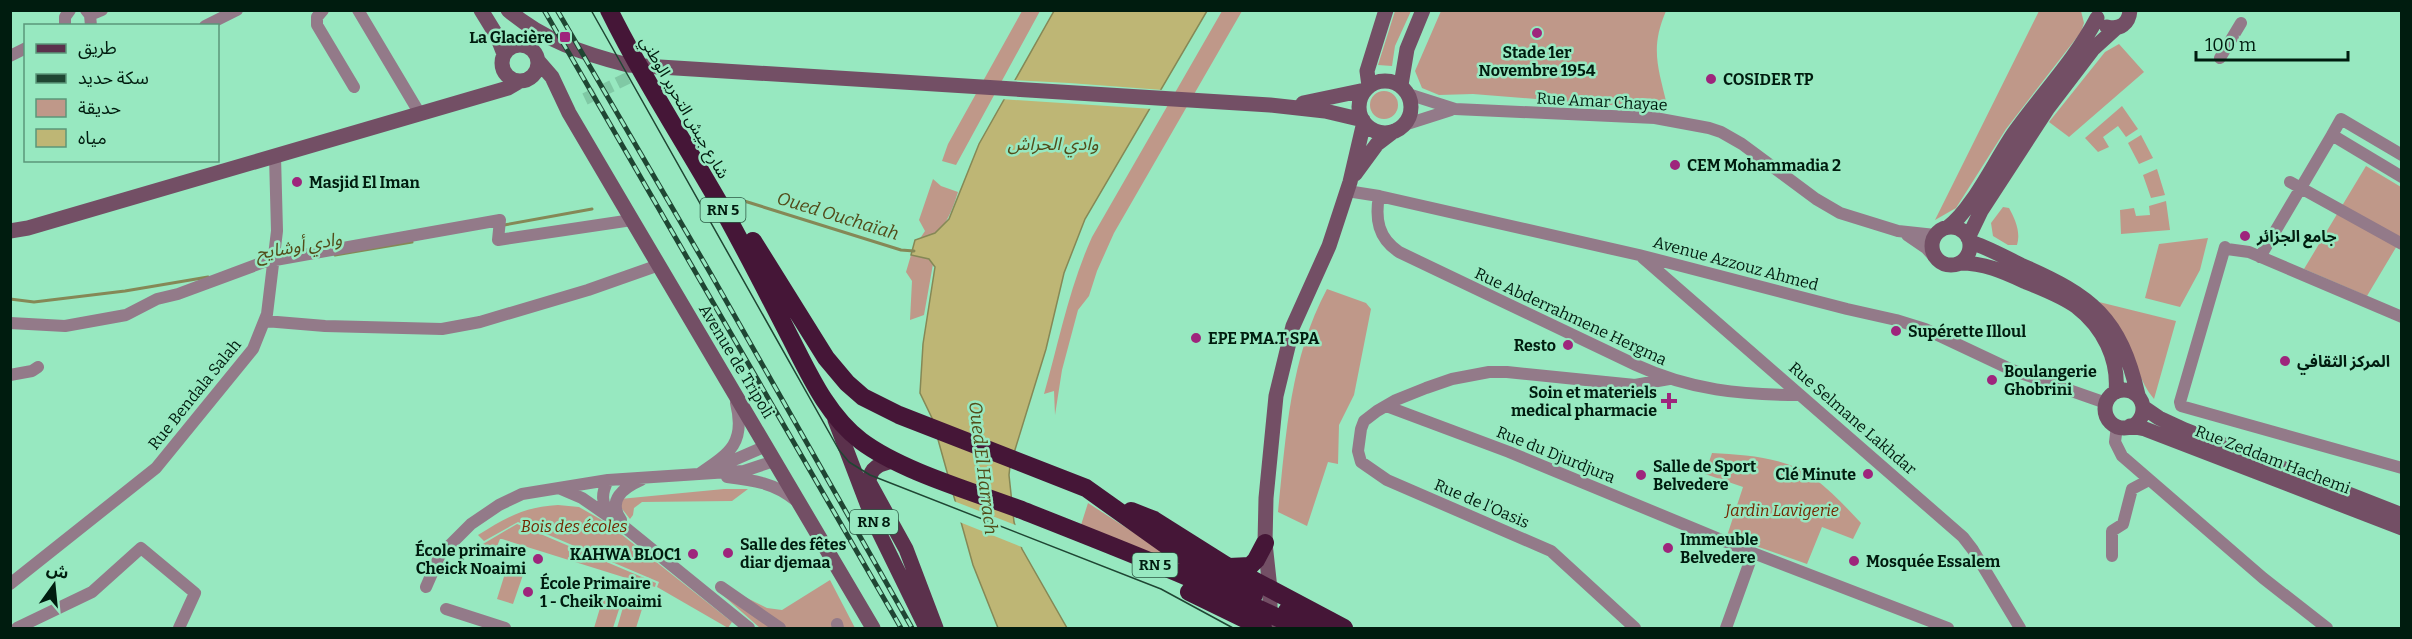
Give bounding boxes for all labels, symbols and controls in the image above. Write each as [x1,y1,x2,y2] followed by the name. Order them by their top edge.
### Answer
[24,24,219,162] legend
[2196,24,2348,62] scale bar
[1530,26,1544,40] marker: Stade 1er Novembre 1954
[469,28,553,47] place label: La Glacière
[558,30,572,44] marker: La Glacière
[633,33,733,183] street label: شارع جيش التحرير الوطني
[2205,34,2256,56] text: 100 m
[78,37,117,59] text: طريق
[1479,43,1596,80] place label: Stade 1er Novembre 1954
[78,67,149,89] text: سكة حديد
[1723,70,1814,89] place label: COSIDER TP
[1704,72,1718,86] marker: COSIDER TP
[1536,89,1668,114] street label: Rue Amar Chayae
[78,97,121,119] text: حديقة
[78,127,107,149] text: مياه
[1007,133,1099,158] water label: وادي الحراش
[1687,156,1841,175] place label: CEM Mohammadia 2
[1668,158,1682,172] marker: CEM Mohammadia 2
[309,173,421,192] place label: Masjid El Iman
[290,175,304,189] marker: Masjid El Iman
[774,187,902,245] water label: Oued Ouchaïah
[700,198,746,222] road number: RN 5
[253,227,344,268] water label: وادي أوشايح
[2256,227,2337,249] place label: جامع الجزائر
[2238,229,2252,243] marker: جامع الجزائر
[1651,232,1821,295] street label: Avenue Azzouz Ahmed
[1472,264,1670,369] street label: Rue Abderrahmene Hergma
[695,301,778,422] street label: Avenue de Tripoli
[1908,322,2026,341] place label: Supérette Illoul
[1889,324,1903,338] marker: Supérette Illoul
[1208,329,1320,348] place label: EPE PMA.T SPA
[1189,331,1203,345] marker: EPE PMA.T SPA
[144,335,245,453] street label: Rue Bendala Salah
[1514,336,1556,355] place label: Resto
[1561,338,1575,352] marker: Resto
[2297,352,2390,375] place label: المركز الثقافي
[2278,354,2292,368] marker: المركز الثقافي
[1785,358,1920,479] street label: Rue Selmane Lakhdar
[2004,362,2097,399] place label: Boulangerie Ghobrini
[1985,373,1999,387] marker: Boulangerie Ghobrini
[1511,383,1657,420] place label: Soin et materiels medical pharmacie
[1662,394,1676,408] marker: Soin et materiels medical pharmacie
[964,400,1002,536] water label: Oued El Harrach
[2193,421,2353,498] street label: Rue Zeddam Hachemi
[1494,422,1618,487] street label: Rue du Djurdjura
[1653,457,1757,494] place label: Salle de Sport Belvedere
[1775,465,1856,484] place label: Clé Minute
[1861,467,1875,481] marker: Clé Minute
[1634,468,1648,482] marker: Salle de Sport Belvedere
[1431,475,1532,532] street label: Rue de l'Oasis
[1723,501,1839,520] park label: Jardin Lavigerie
[850,510,898,534] road number: RN 8
[521,517,628,536] park label: Bois des écoles
[1680,530,1759,567] place label: Immeuble Belvedere
[740,535,847,572] place label: Salle des fêtes diar djemaa
[415,539,526,578] place label: École primaire Cheick Noaimi
[1661,541,1675,555] marker: Immeuble Belvedere
[570,545,681,564] place label: KAHWA BLOC1
[721,546,735,560] marker: Salle des fêtes diar djemaa
[686,547,700,561] marker: KAHWA BLOC1
[531,552,545,566] marker: École primaire Cheick Noaimi
[1866,552,2001,571] place label: Mosquée Essalem
[1132,553,1178,577] road number: RN 5
[1847,554,1861,568] marker: Mosquée Essalem
[24,555,84,615] north arrow
[45,559,71,583] text: ش
[540,572,662,611] place label: École Primaire 1 - Cheik Noaimi
[521,585,535,599] marker: École Primaire 1 - Cheik Noaimi

